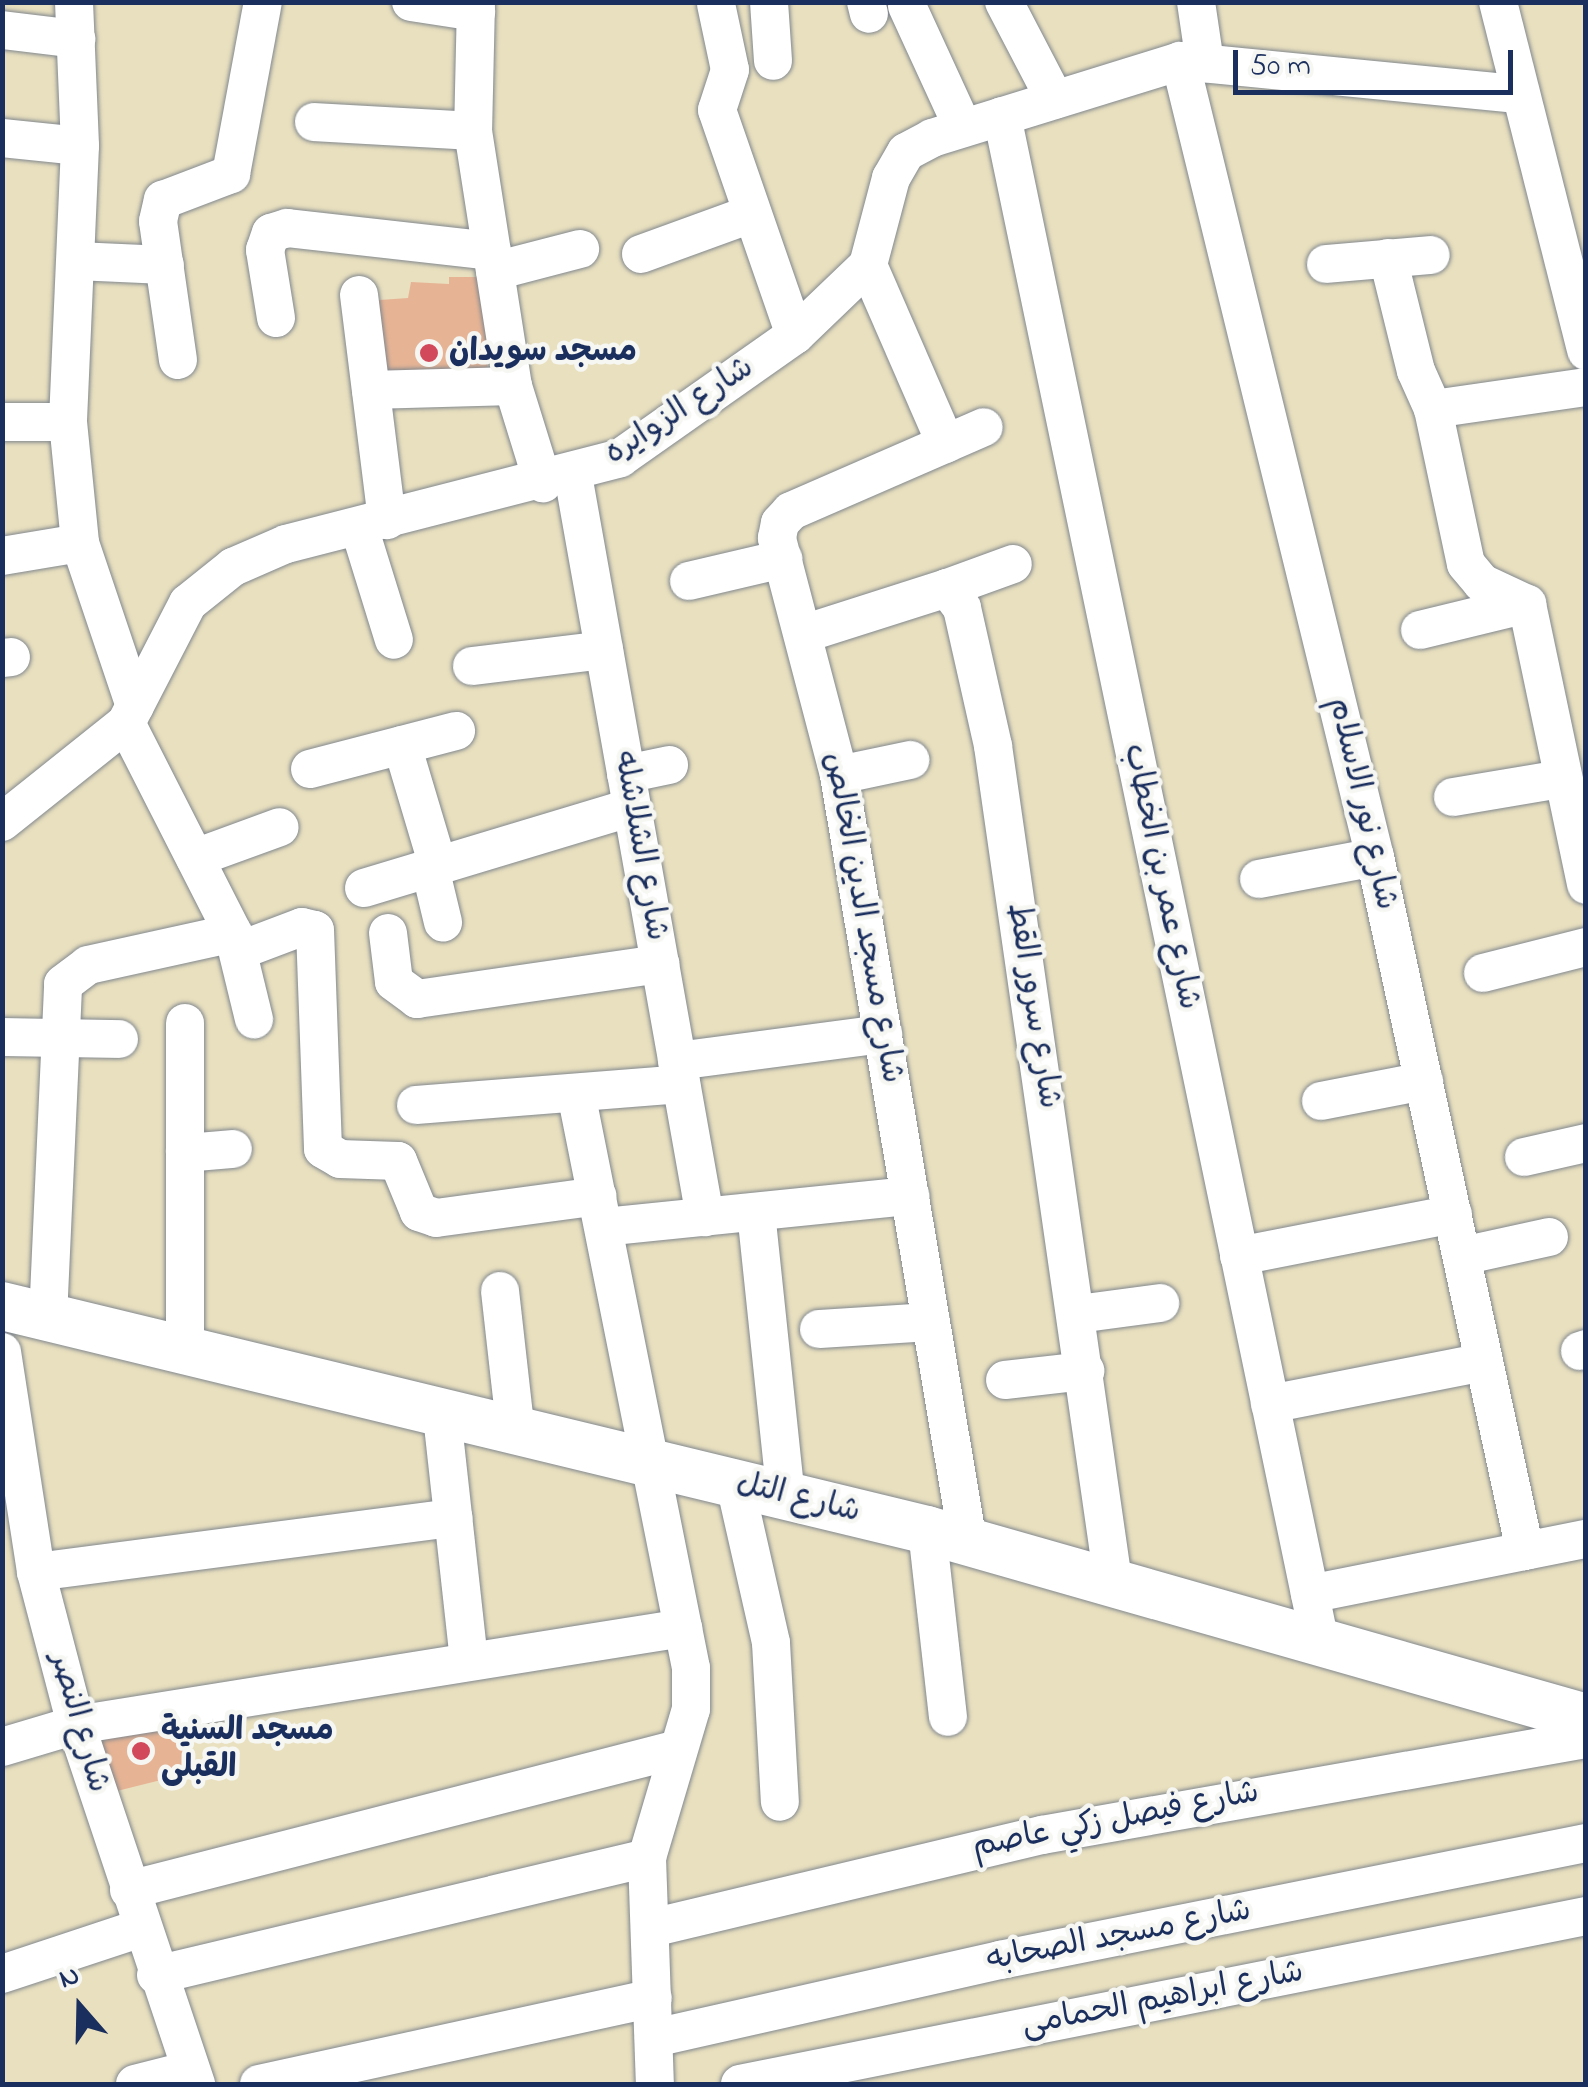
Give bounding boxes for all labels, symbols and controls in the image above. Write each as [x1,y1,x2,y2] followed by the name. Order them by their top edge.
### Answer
[1238,30,1518,92] scale bar
[1250,45,1311,89] text: 50 m
[449,334,637,372] place label: مسجد سويدان
[418,342,440,364] marker: مسجد سويدان
[598,350,762,474] street label: شارع الزوايره
[1318,694,1404,914] street label: شارع نور الاسلام
[1113,741,1207,1013] street label: شارع عمر بن الخطاب
[603,748,675,944] street label: شارع الشلاشله
[814,750,910,1086] street label: شارع مسجد الدين الخالص
[997,900,1067,1112] street label: شارع سرور القط
[732,1465,864,1533] street label: شارع التل
[40,1649,116,1797] street label: شارع النصر
[161,1714,334,1789] place label: مسجد السنية القبلى
[130,1740,152,1762] marker: مسجد السنية القبلى
[969,1774,1263,1868] street label: شارع فيصل زكي عاصم
[984,1893,1254,1981] street label: شارع مسجد الصحابه
[1019,1954,1307,2046] street label: شارع ابراهيم الحمامى
[54,1956,85,2001] text: N
[30,1957,130,2057] north arrow

